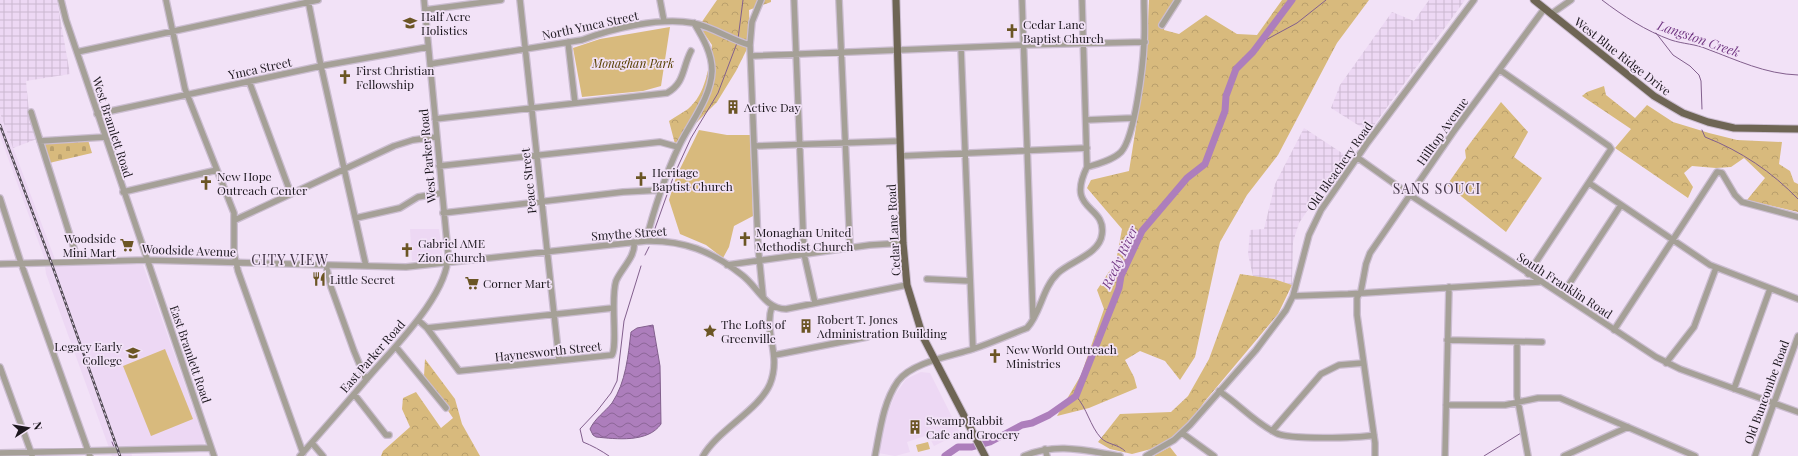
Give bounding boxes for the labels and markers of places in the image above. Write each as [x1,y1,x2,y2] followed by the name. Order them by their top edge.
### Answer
[421,8,471,38] place label: Half Acre Holistics
[402,15,418,31] school or university icon: Half Acre Holistics
[1023,16,1104,46] place label: Cedar Lane Baptist Church
[1004,23,1020,39] church icon: Cedar Lane Baptist Church
[356,62,435,92] place label: First Christian Fellowship
[337,69,353,85] church icon: First Christian Fellowship
[725,99,741,115] building icon: Active Day
[743,99,801,115] place label: Active Day
[652,164,733,194] place label: Heritage Baptist Church
[217,168,308,198] place label: New Hope Outreach Center
[633,171,649,187] church icon: Heritage Baptist Church
[198,175,214,191] church icon: New Hope Outreach Center
[756,224,853,254] place label: Monaghan United Methodist Church
[62,230,117,260] place label: Woodside Mini Mart
[737,231,753,247] church icon: Monaghan United Methodist Church
[418,235,486,265] place label: Gabriel AME Zion Church
[119,237,135,253] supermarket icon: Woodside Mini Mart
[399,242,415,258] church icon: Gabriel AME Zion Church
[311,271,327,287] restaurant icon: Little Secret
[330,271,396,287] place label: Little Secret
[464,275,480,291] supermarket icon: Corner Mart
[483,275,551,291] place label: Corner Mart
[816,311,948,341] place label: Robert T. Jones Administration Building
[721,316,786,346] place label: The Lofts of Greenville
[798,318,814,334] building icon: Robert T. Jones Administration Building
[702,323,718,339] place icon: The Lofts of Greenville
[54,338,122,368] place label: Legacy Early College
[1006,341,1117,371] place label: New World Outreach Ministries
[125,345,141,361] school or university icon: Legacy Early College
[987,348,1003,364] church icon: New World Outreach Ministries
[926,412,1020,442] place label: Swamp Rabbit Cafe and Grocery
[907,419,923,435] building icon: Swamp Rabbit Cafe and Grocery

